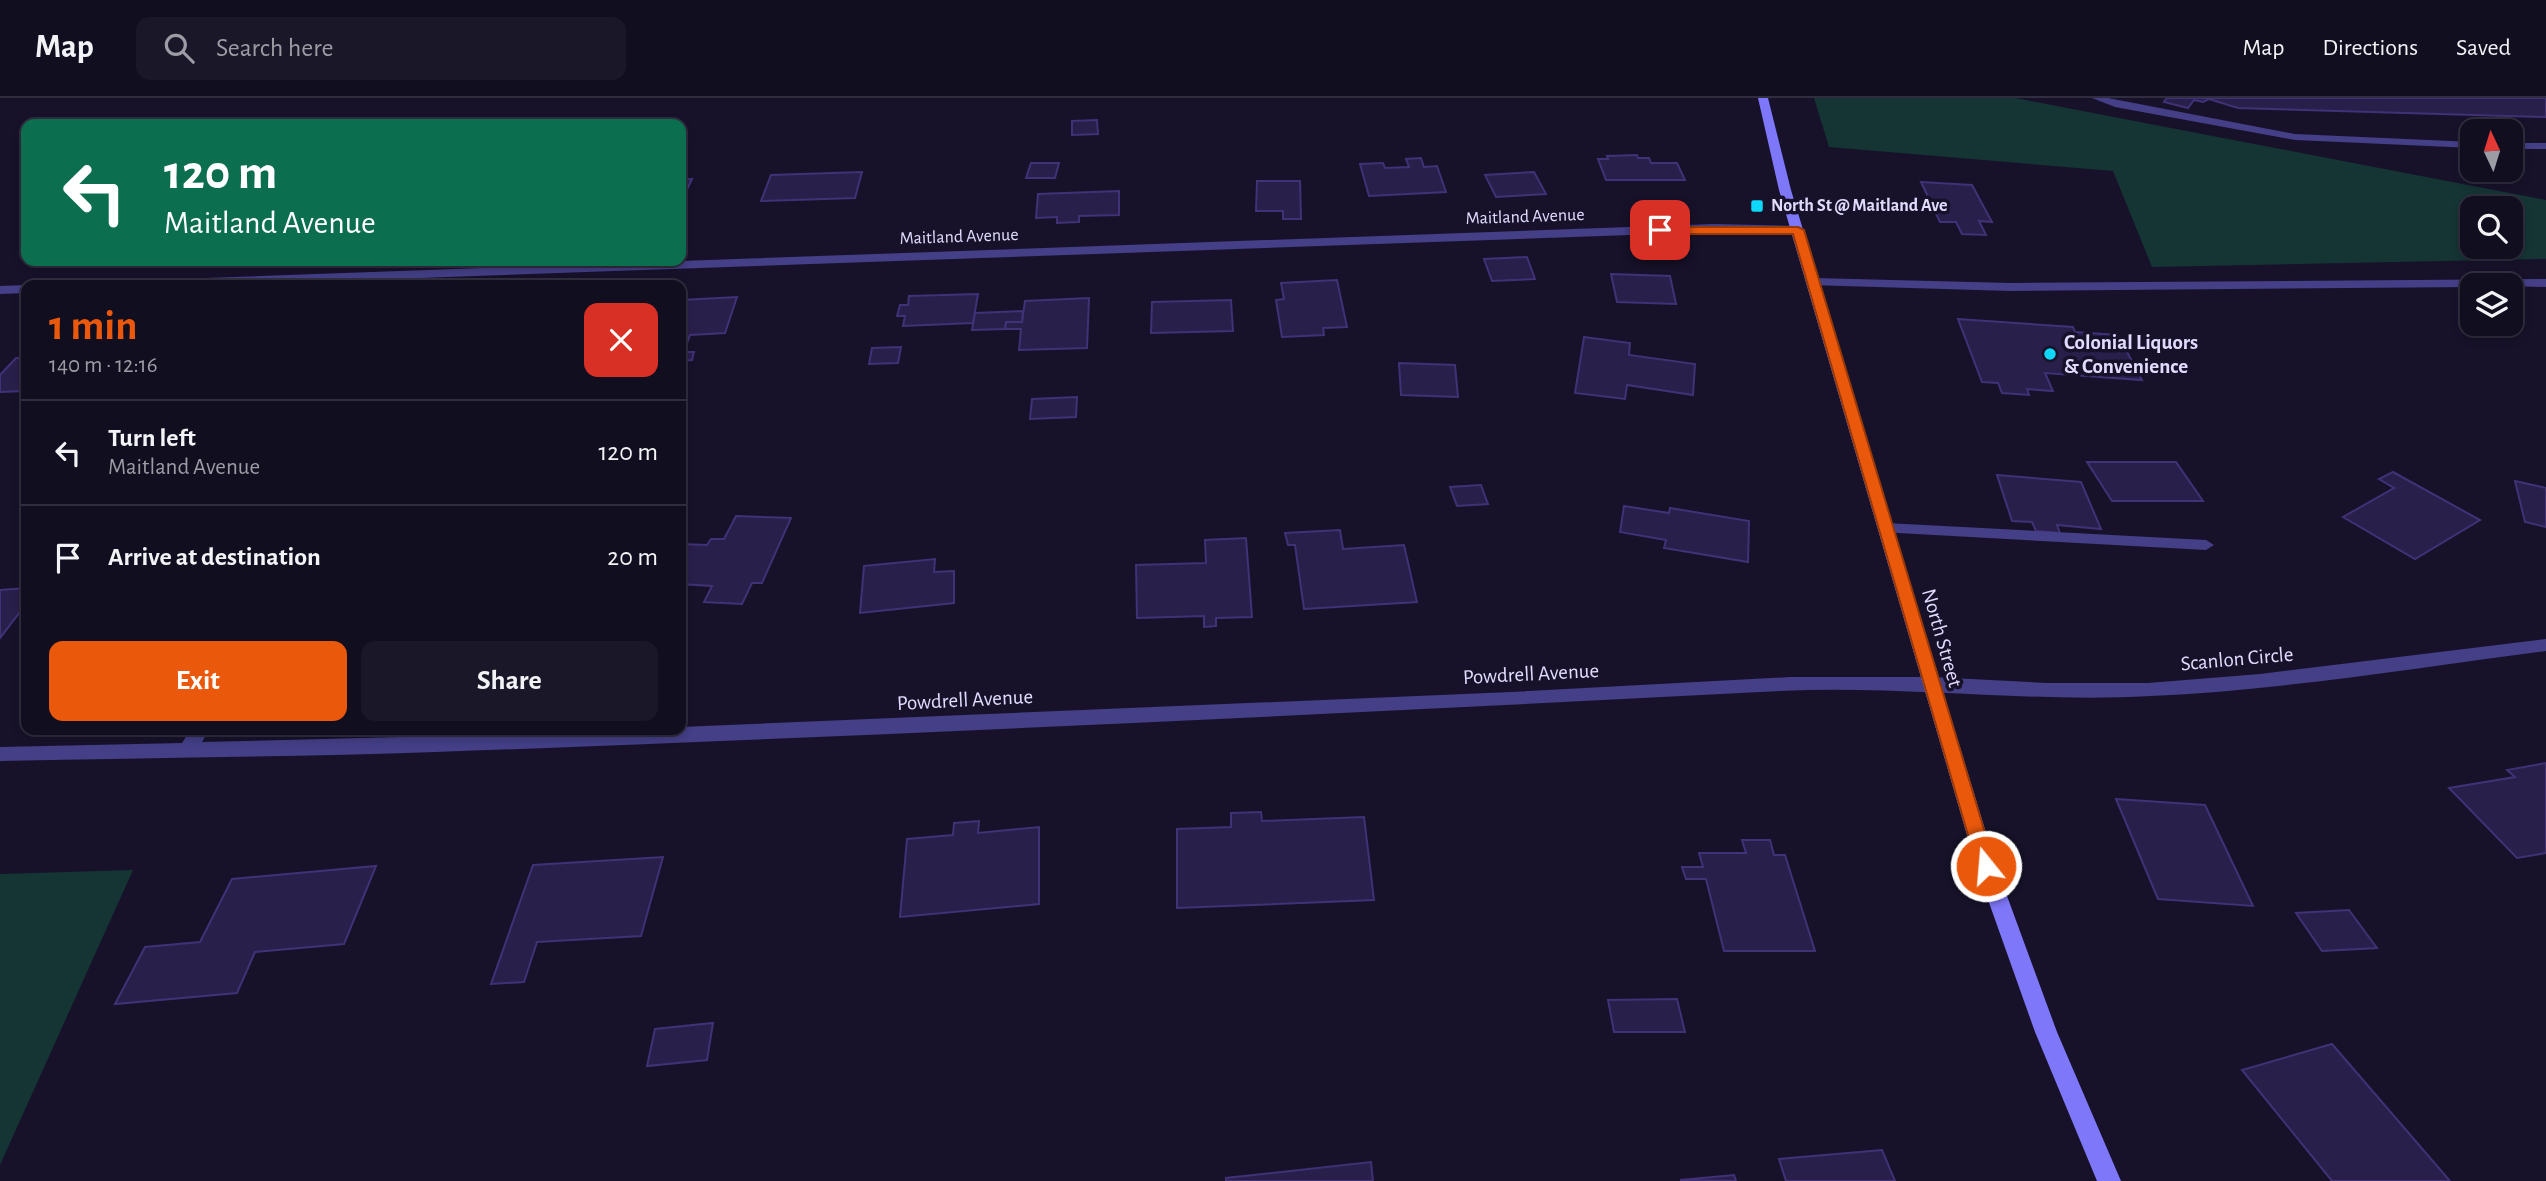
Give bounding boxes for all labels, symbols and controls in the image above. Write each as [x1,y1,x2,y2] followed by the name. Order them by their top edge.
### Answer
[136,17,626,80] search box
[160,29,198,67] icon: search
[35,31,94,64] text: Map
[216,35,334,61] text: Search here
[2242,36,2284,60] text: Map
[2322,36,2418,60] text: Directions
[2456,36,2511,60] text: Saved
[2460,119,2524,182] north arrow
[2460,119,2523,336] map controls
[49,147,140,238] icon: left
[164,149,277,198] text: 120 m
[2460,196,2523,259] button: search
[1771,197,1948,215] place label: North St @ Maitland Ave
[1749,198,1765,214] marker: North St @ Maitland Ave
[1630,200,1690,260] pin
[1465,206,1585,228] street label: Maitland Avenue
[164,207,376,239] text: Maitland Avenue
[1641,211,1679,249] icon: arrive
[899,226,1019,248] street label: Maitland Avenue
[2460,273,2523,336] button: layers
[584,303,658,377] button: close
[49,305,138,347] text: 1 min
[2064,332,2198,377] place label: Colonial Liquors & Convenience
[2042,346,2058,362] marker: Colonial Liquors & Convenience
[49,354,158,377] text: 140 m · 12:16
[108,425,196,451] text: Turn left
[49,434,87,472] icon: left
[598,439,658,465] text: 120 m
[108,456,260,479] text: Maitland Avenue
[49,539,87,577] icon: arrive
[108,544,321,570] text: Arrive at destination
[607,544,658,570] text: 20 m
[1918,586,1966,690] street label: North Street
[49,641,347,721] button: Exit
[361,641,658,721] button: Share
[2180,644,2294,674] street label: Scanlon Circle
[1462,660,1600,688] street label: Powdrell Avenue
[896,686,1034,714] street label: Powdrell Avenue
[1949,829,2023,903] position arrow

